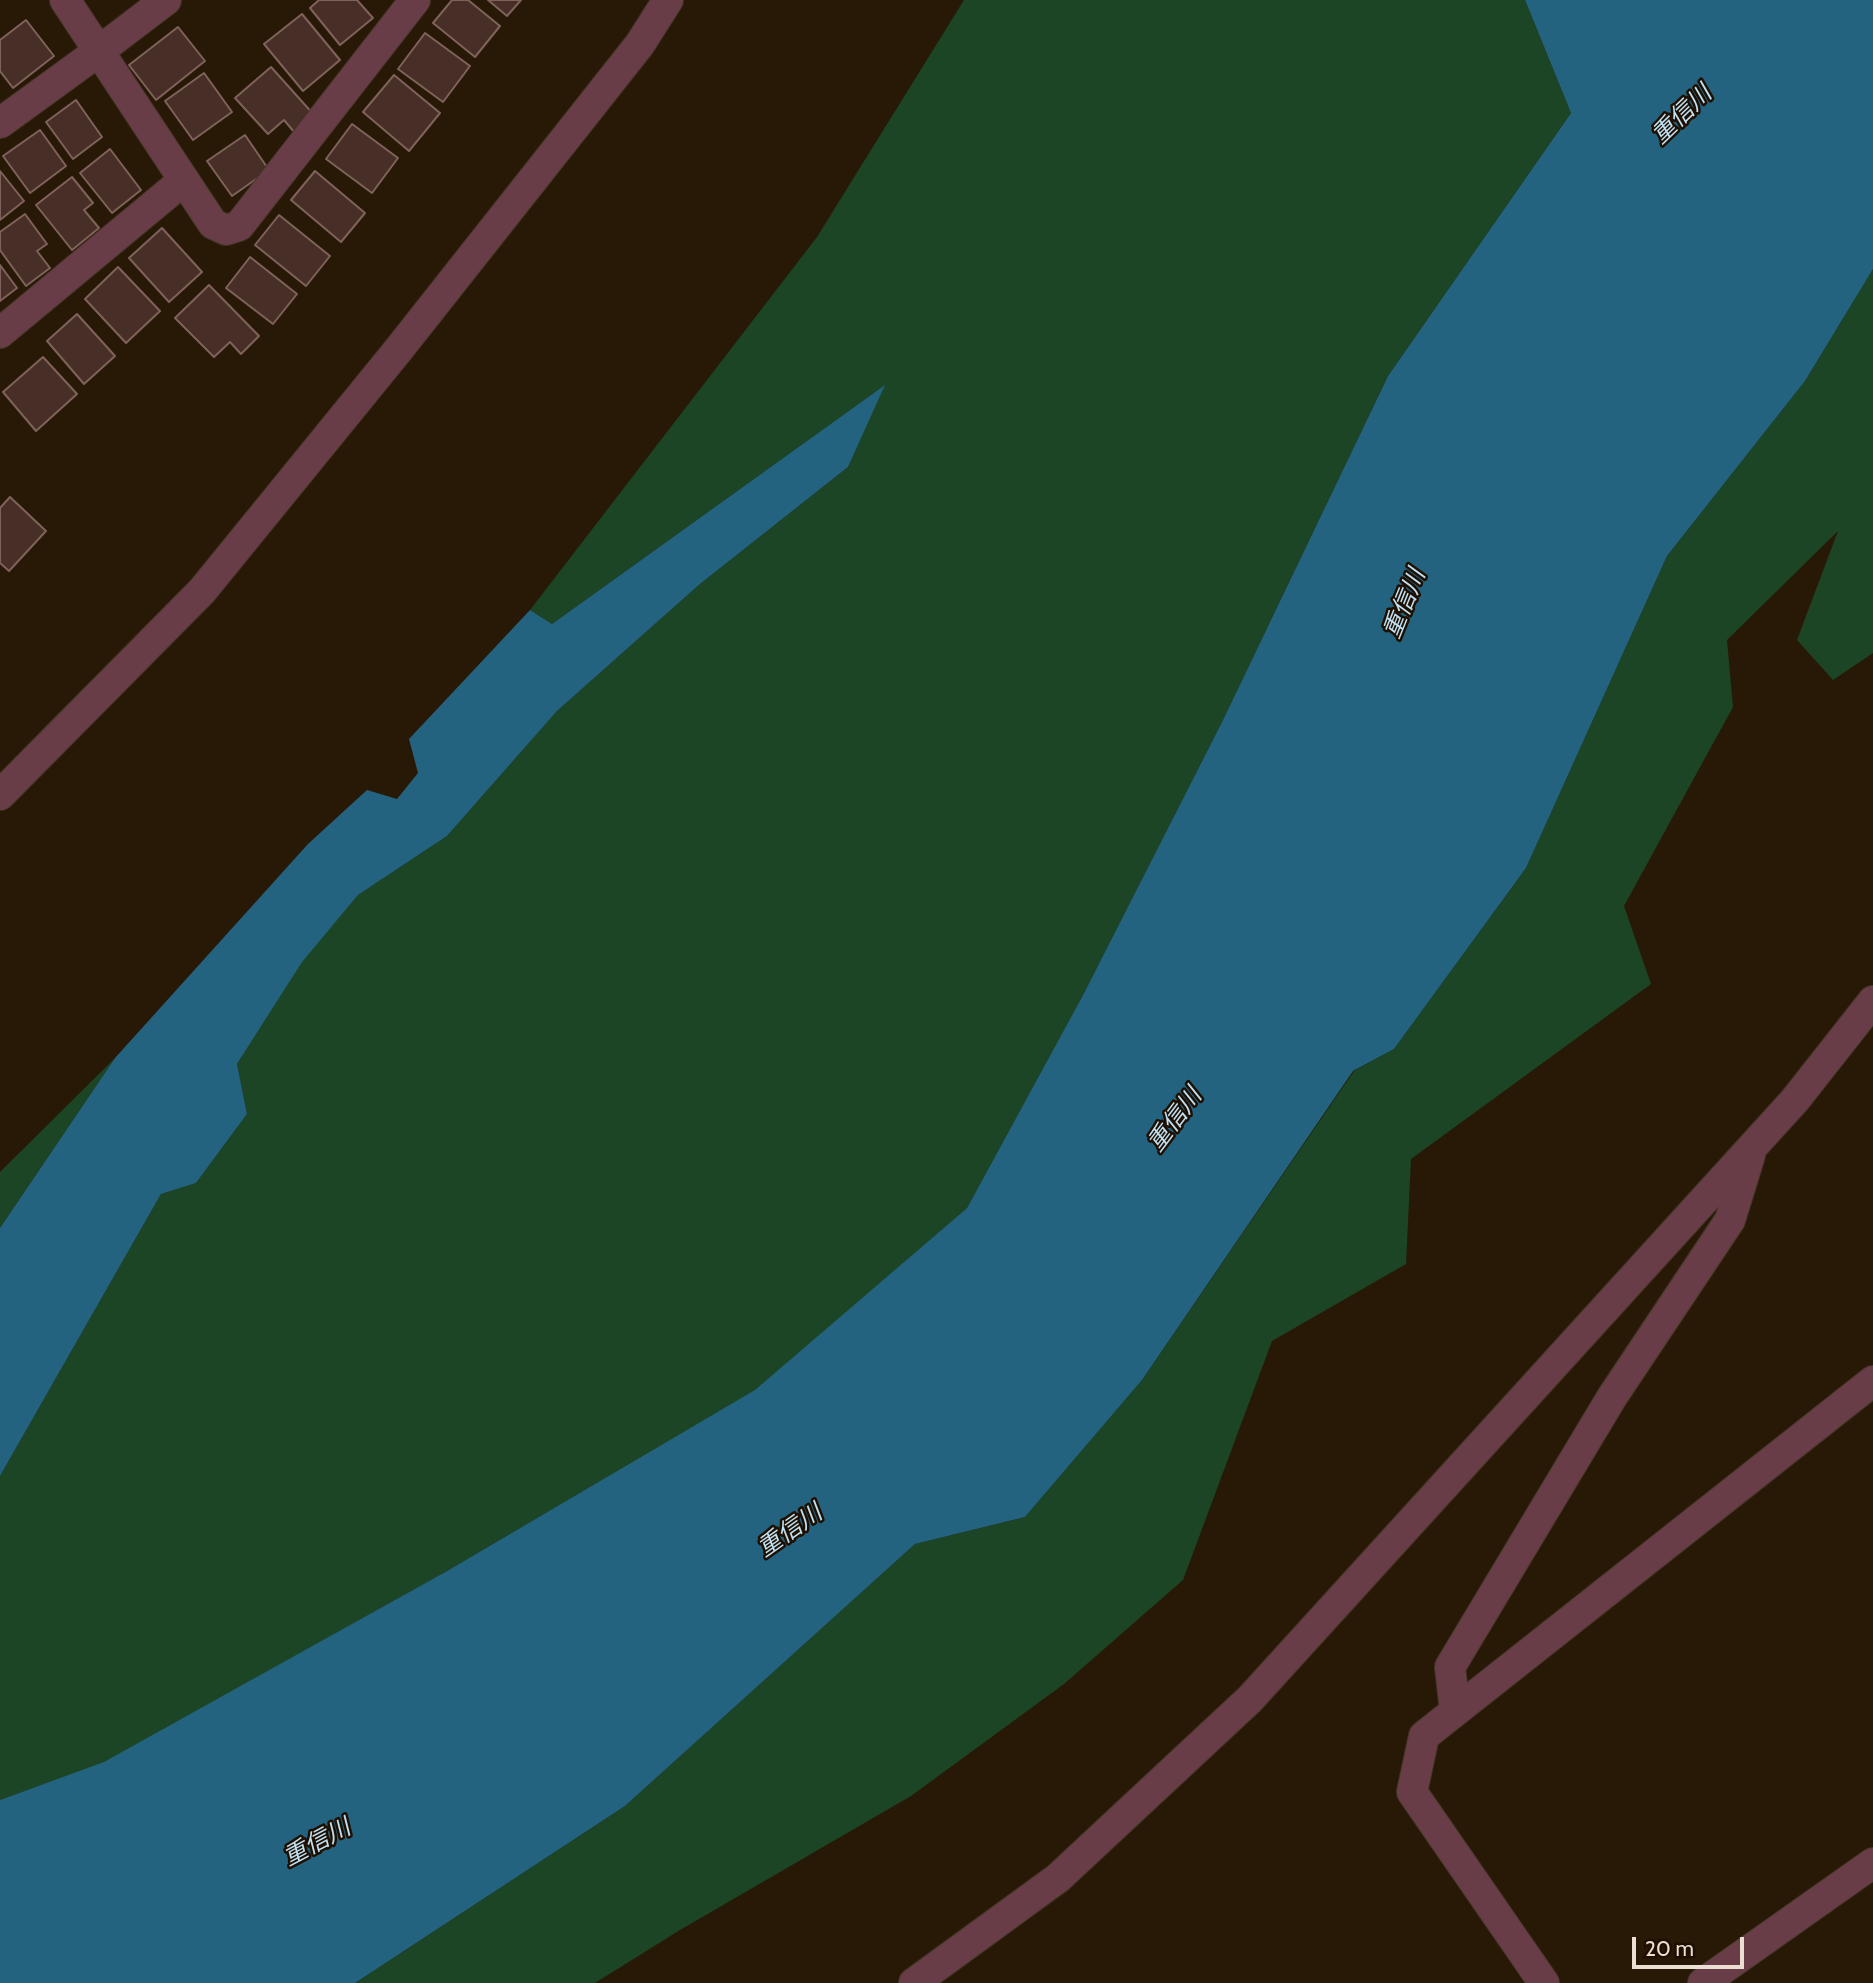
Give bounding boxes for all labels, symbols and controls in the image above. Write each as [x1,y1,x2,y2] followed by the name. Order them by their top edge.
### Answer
[1646,80,1718,150] water label: 重信川
[1378,565,1432,643] water label: 重信川
[1142,1083,1208,1157] water label: 重信川
[752,1499,828,1563] water label: 重信川
[278,1813,356,1873] water label: 重信川
[1635,1924,1747,1968] scale bar
[1645,1936,1694,1961] text: 20 m

